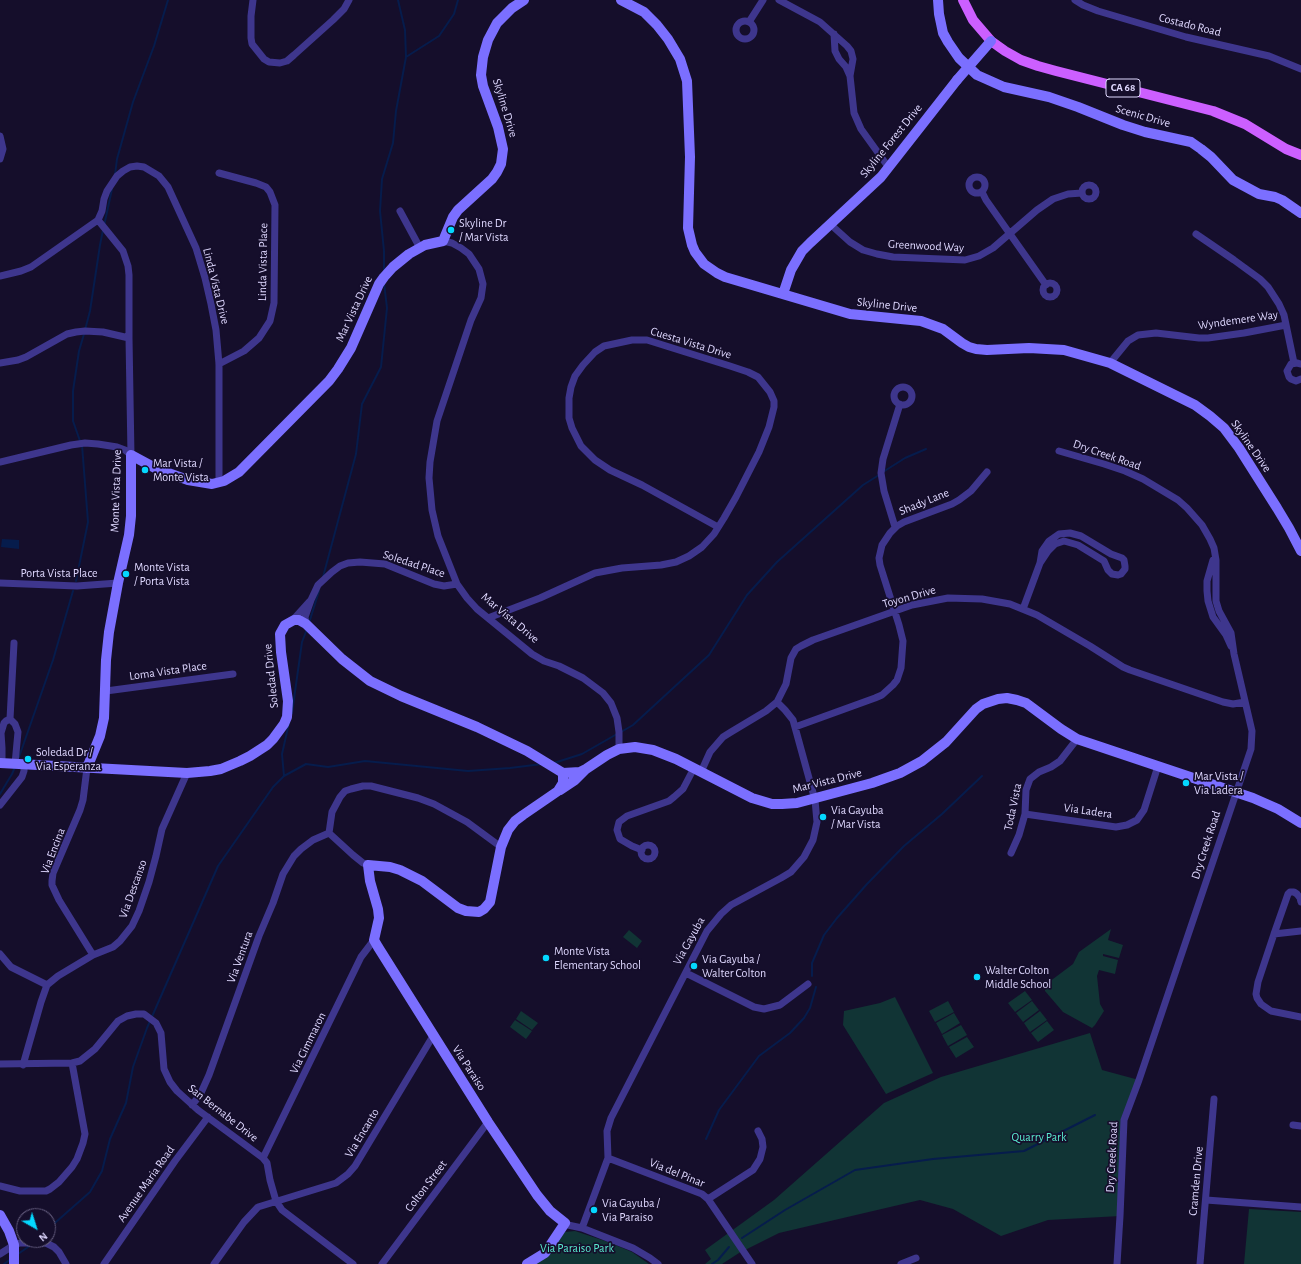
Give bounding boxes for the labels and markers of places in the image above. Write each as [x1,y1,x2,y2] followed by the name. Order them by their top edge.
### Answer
[459,216,509,244] place label: Skyline Dr / Mar Vista
[446,225,456,235] marker: Skyline Dr / Mar Vista
[153,456,209,484] place label: Mar Vista / Monte Vista
[140,465,150,475] marker: Mar Vista / Monte Vista
[134,560,190,588] place label: Monte Vista / Porta Vista
[121,569,131,579] marker: Monte Vista / Porta Vista
[36,745,101,773] place label: Soledad Dr / Via Esperanza
[23,754,33,764] marker: Soledad Dr / Via Esperanza
[1194,769,1244,797] place label: Mar Vista / Via Ladera
[1181,778,1191,788] marker: Mar Vista / Via Ladera
[831,803,884,831] place label: Via Gayuba / Mar Vista
[818,812,828,822] marker: Via Gayuba / Mar Vista
[554,944,641,972] place label: Monte Vista Elementary School
[702,952,766,980] place label: Via Gayuba / Walter Colton
[541,953,551,963] marker: Monte Vista Elementary School
[689,961,699,971] marker: Via Gayuba / Walter Colton
[985,963,1051,991] place label: Walter Colton Middle School
[972,972,982,982] marker: Walter Colton Middle School
[602,1196,660,1224] place label: Via Gayuba / Via Paraiso
[589,1205,599,1215] marker: Via Gayuba / Via Paraiso

